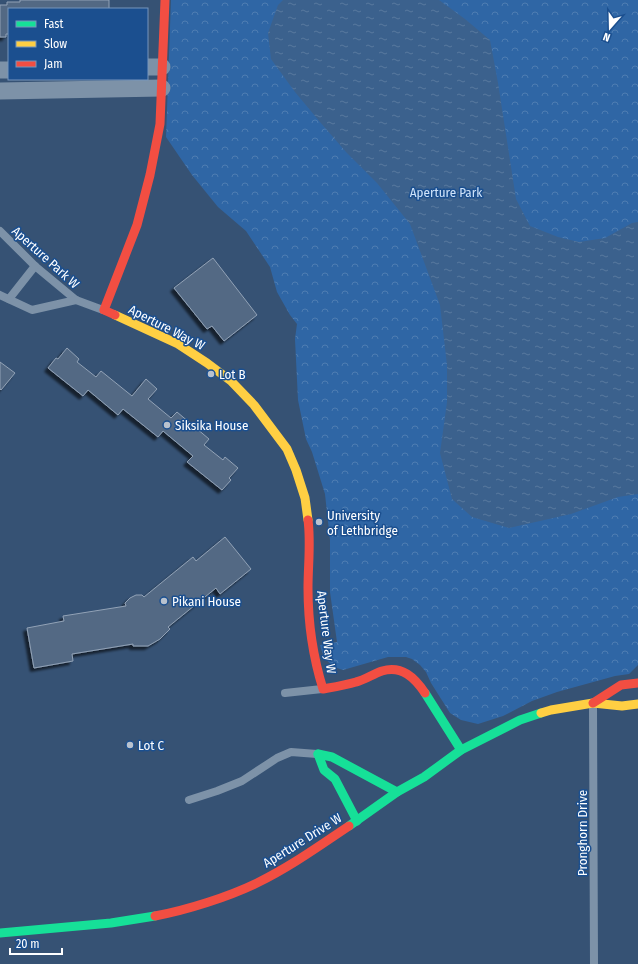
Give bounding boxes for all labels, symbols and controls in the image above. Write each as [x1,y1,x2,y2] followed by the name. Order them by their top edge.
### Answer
[8,8,148,80] legend
[590,8,630,48] north arrow
[44,17,63,31] text: Fast
[601,30,612,44] text: N
[44,37,67,51] text: Slow
[44,57,62,71] text: Jam
[410,185,483,200] park label: Aperture Park
[9,223,83,292] street label: Aperture Park W
[126,302,208,353] street label: Aperture Way W
[219,367,246,382] place label: Lot B
[206,369,216,379] marker: Lot B
[175,418,248,433] place label: Siksika House
[162,420,172,430] marker: Siksika House
[327,508,398,538] place label: University of Lethbridge
[314,517,324,527] marker: University of Lethbridge
[314,590,339,675] street label: Aperture Way W
[172,594,241,609] place label: Pikani House
[159,596,169,606] marker: Pikani House
[138,738,165,753] place label: Lot C
[125,740,135,750] marker: Lot C
[575,790,590,876] street label: Pronghorn Drive
[260,810,345,871] street label: Aperture Drive W
[10,930,62,956] scale bar
[16,937,40,951] text: 20 m

